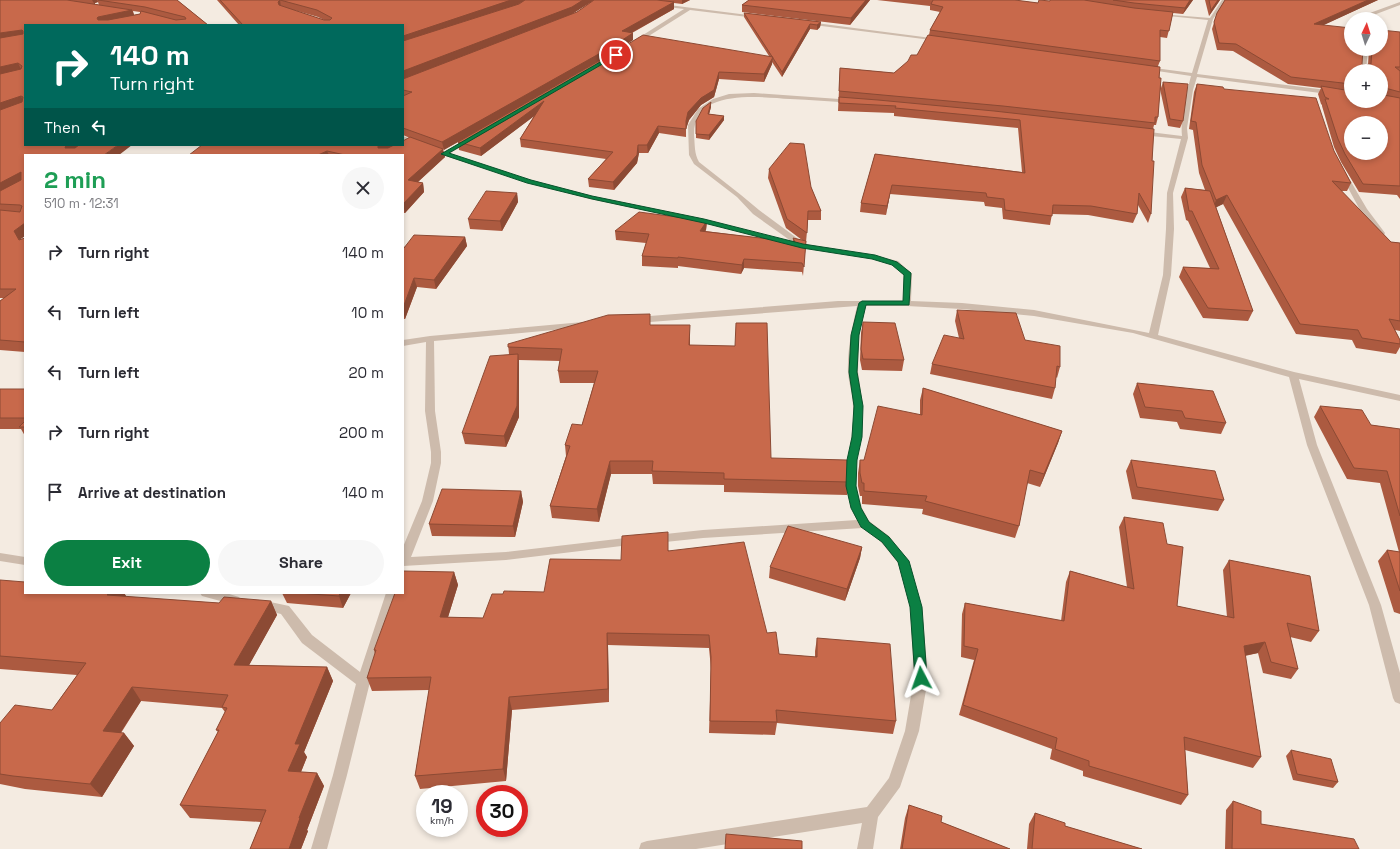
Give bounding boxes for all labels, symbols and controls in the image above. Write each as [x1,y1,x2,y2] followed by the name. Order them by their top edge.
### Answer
[1344,12,1388,56] north arrow
[1344,12,1388,160] map controls
[110,37,190,73] text: 140 m
[599,38,633,72] pin
[44,40,96,92] icon: right
[605,44,627,66] icon: arrive
[1344,64,1388,108] button: +
[110,72,194,95] text: Turn right
[88,116,110,138] icon: left
[1344,116,1388,160] button: −
[44,118,80,137] text: Then
[44,164,106,195] text: 2 min
[342,167,384,209] button: close
[44,195,119,212] text: 510 m · 12:31
[44,241,66,263] icon: right
[78,243,149,262] text: Turn right
[342,243,384,262] text: 140 m
[44,301,66,323] icon: left
[78,303,140,322] text: Turn left
[351,303,384,322] text: 10 m
[44,361,66,383] icon: left
[78,363,140,382] text: Turn left
[349,363,384,382] text: 20 m
[44,421,66,443] icon: right
[78,423,149,442] text: Turn right
[339,423,384,442] text: 200 m
[44,481,66,503] icon: arrive
[78,483,226,502] text: Arrive at destination
[342,483,384,502] text: 140 m
[44,540,210,586] button: Exit
[218,540,384,586] button: Share
[900,657,942,699] position arrow
[476,785,528,837] speed limit sign: 30
[431,793,453,819] text: 19
[430,814,454,827] text: km/h

